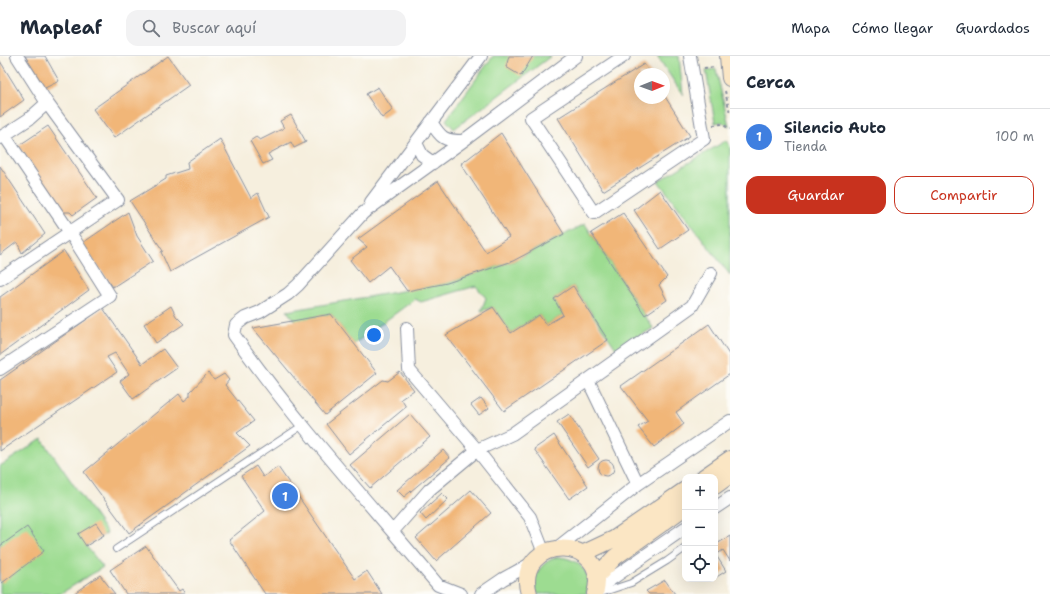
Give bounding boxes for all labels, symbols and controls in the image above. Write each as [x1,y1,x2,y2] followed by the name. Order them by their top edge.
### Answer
[126,10,406,46] search box
[20,15,102,40] text: Mapleaf
[140,17,162,39] icon: search
[172,18,256,38] text: Buscar aquí
[791,19,830,37] text: Mapa
[852,19,933,37] text: Cómo llegar
[955,19,1030,37] text: Guardados
[634,68,670,104] north arrow
[746,71,795,93] text: Cerca
[784,118,886,138] text: Silencio Auto
[756,128,762,145] text: 1
[995,128,1034,145] text: 100 m
[784,138,827,155] text: Tienda
[746,176,886,214] button: Guardar
[894,176,1034,214] button: Compartir
[364,325,384,345] your location
[682,474,718,582] map controls
[682,474,718,510] button: +
[272,481,298,511] pin: 1
[682,510,718,546] button: −
[682,546,718,582] button: locate

